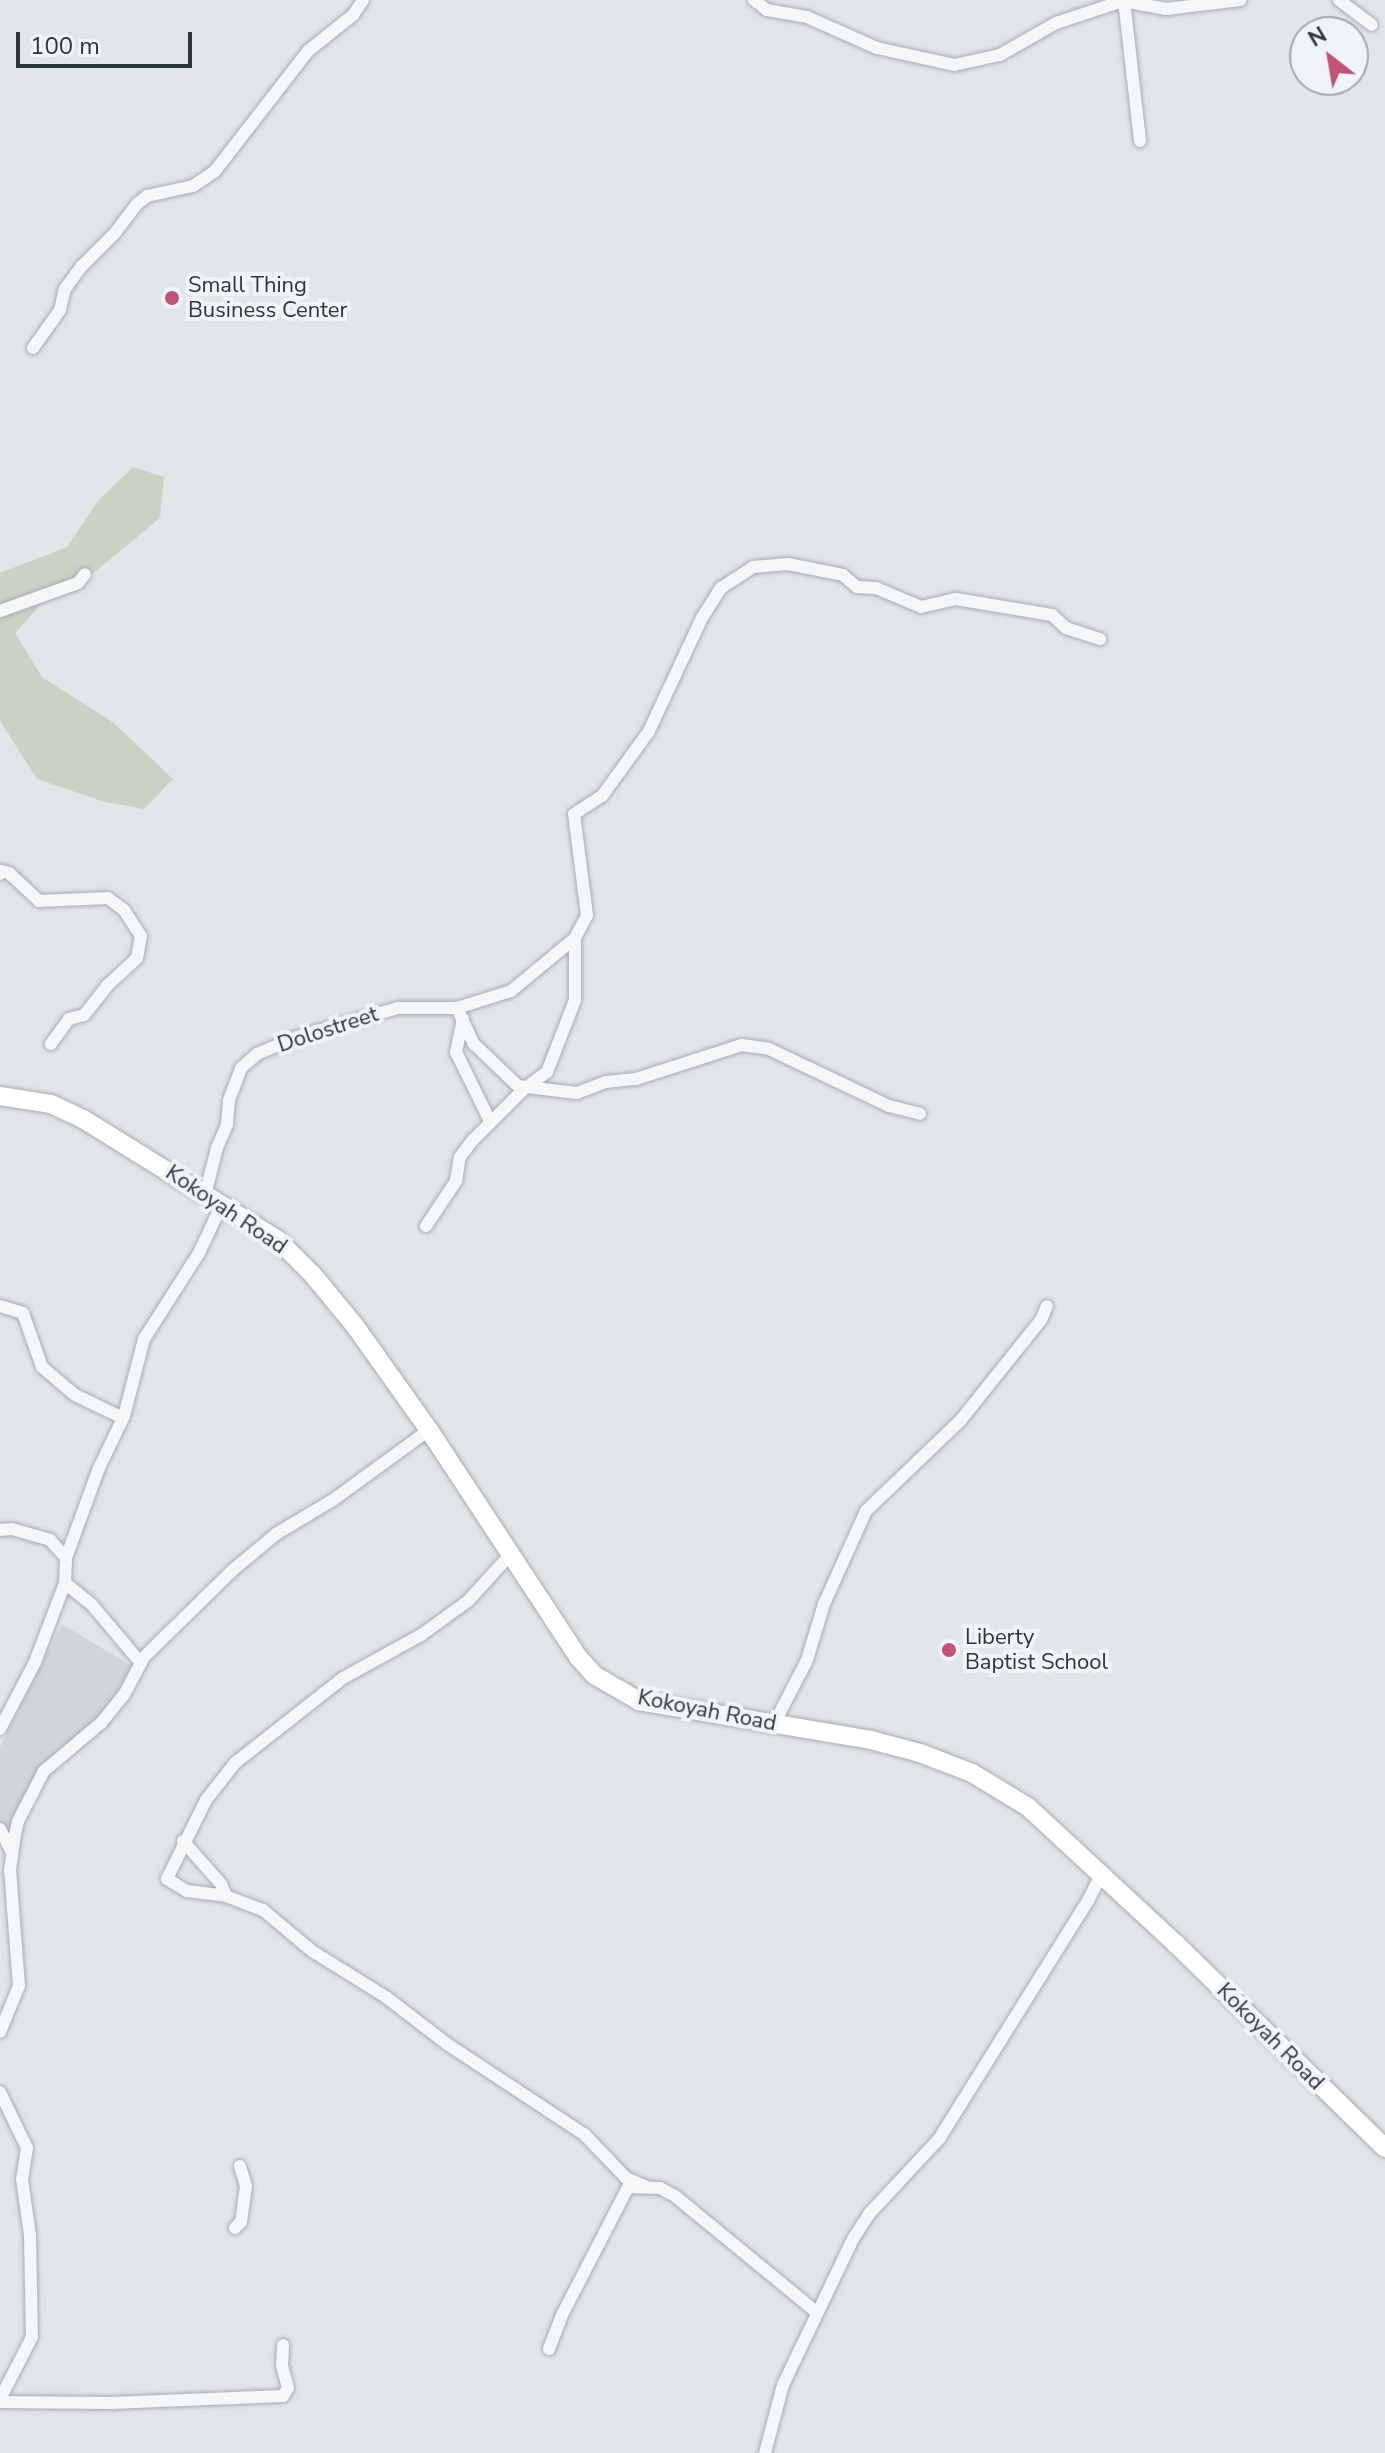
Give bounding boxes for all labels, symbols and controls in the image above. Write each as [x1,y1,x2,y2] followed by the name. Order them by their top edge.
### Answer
[20,16,196,66] scale bar
[1289,16,1369,96] north arrow
[1303,20,1332,54] text: N
[30,30,100,62] text: 100 m
[188,272,347,324] place label: Small Thing Business Center
[163,289,181,307] marker: Small Thing Business Center
[274,1001,382,1059] street label: Dolostreet
[160,1160,292,1260] street label: Kokoyah Road
[965,1624,1108,1676] place label: Liberty Baptist School
[940,1641,958,1659] marker: Liberty Baptist School
[635,1685,779,1737] street label: Kokoyah Road
[1211,1978,1329,2096] street label: Kokoyah Road

